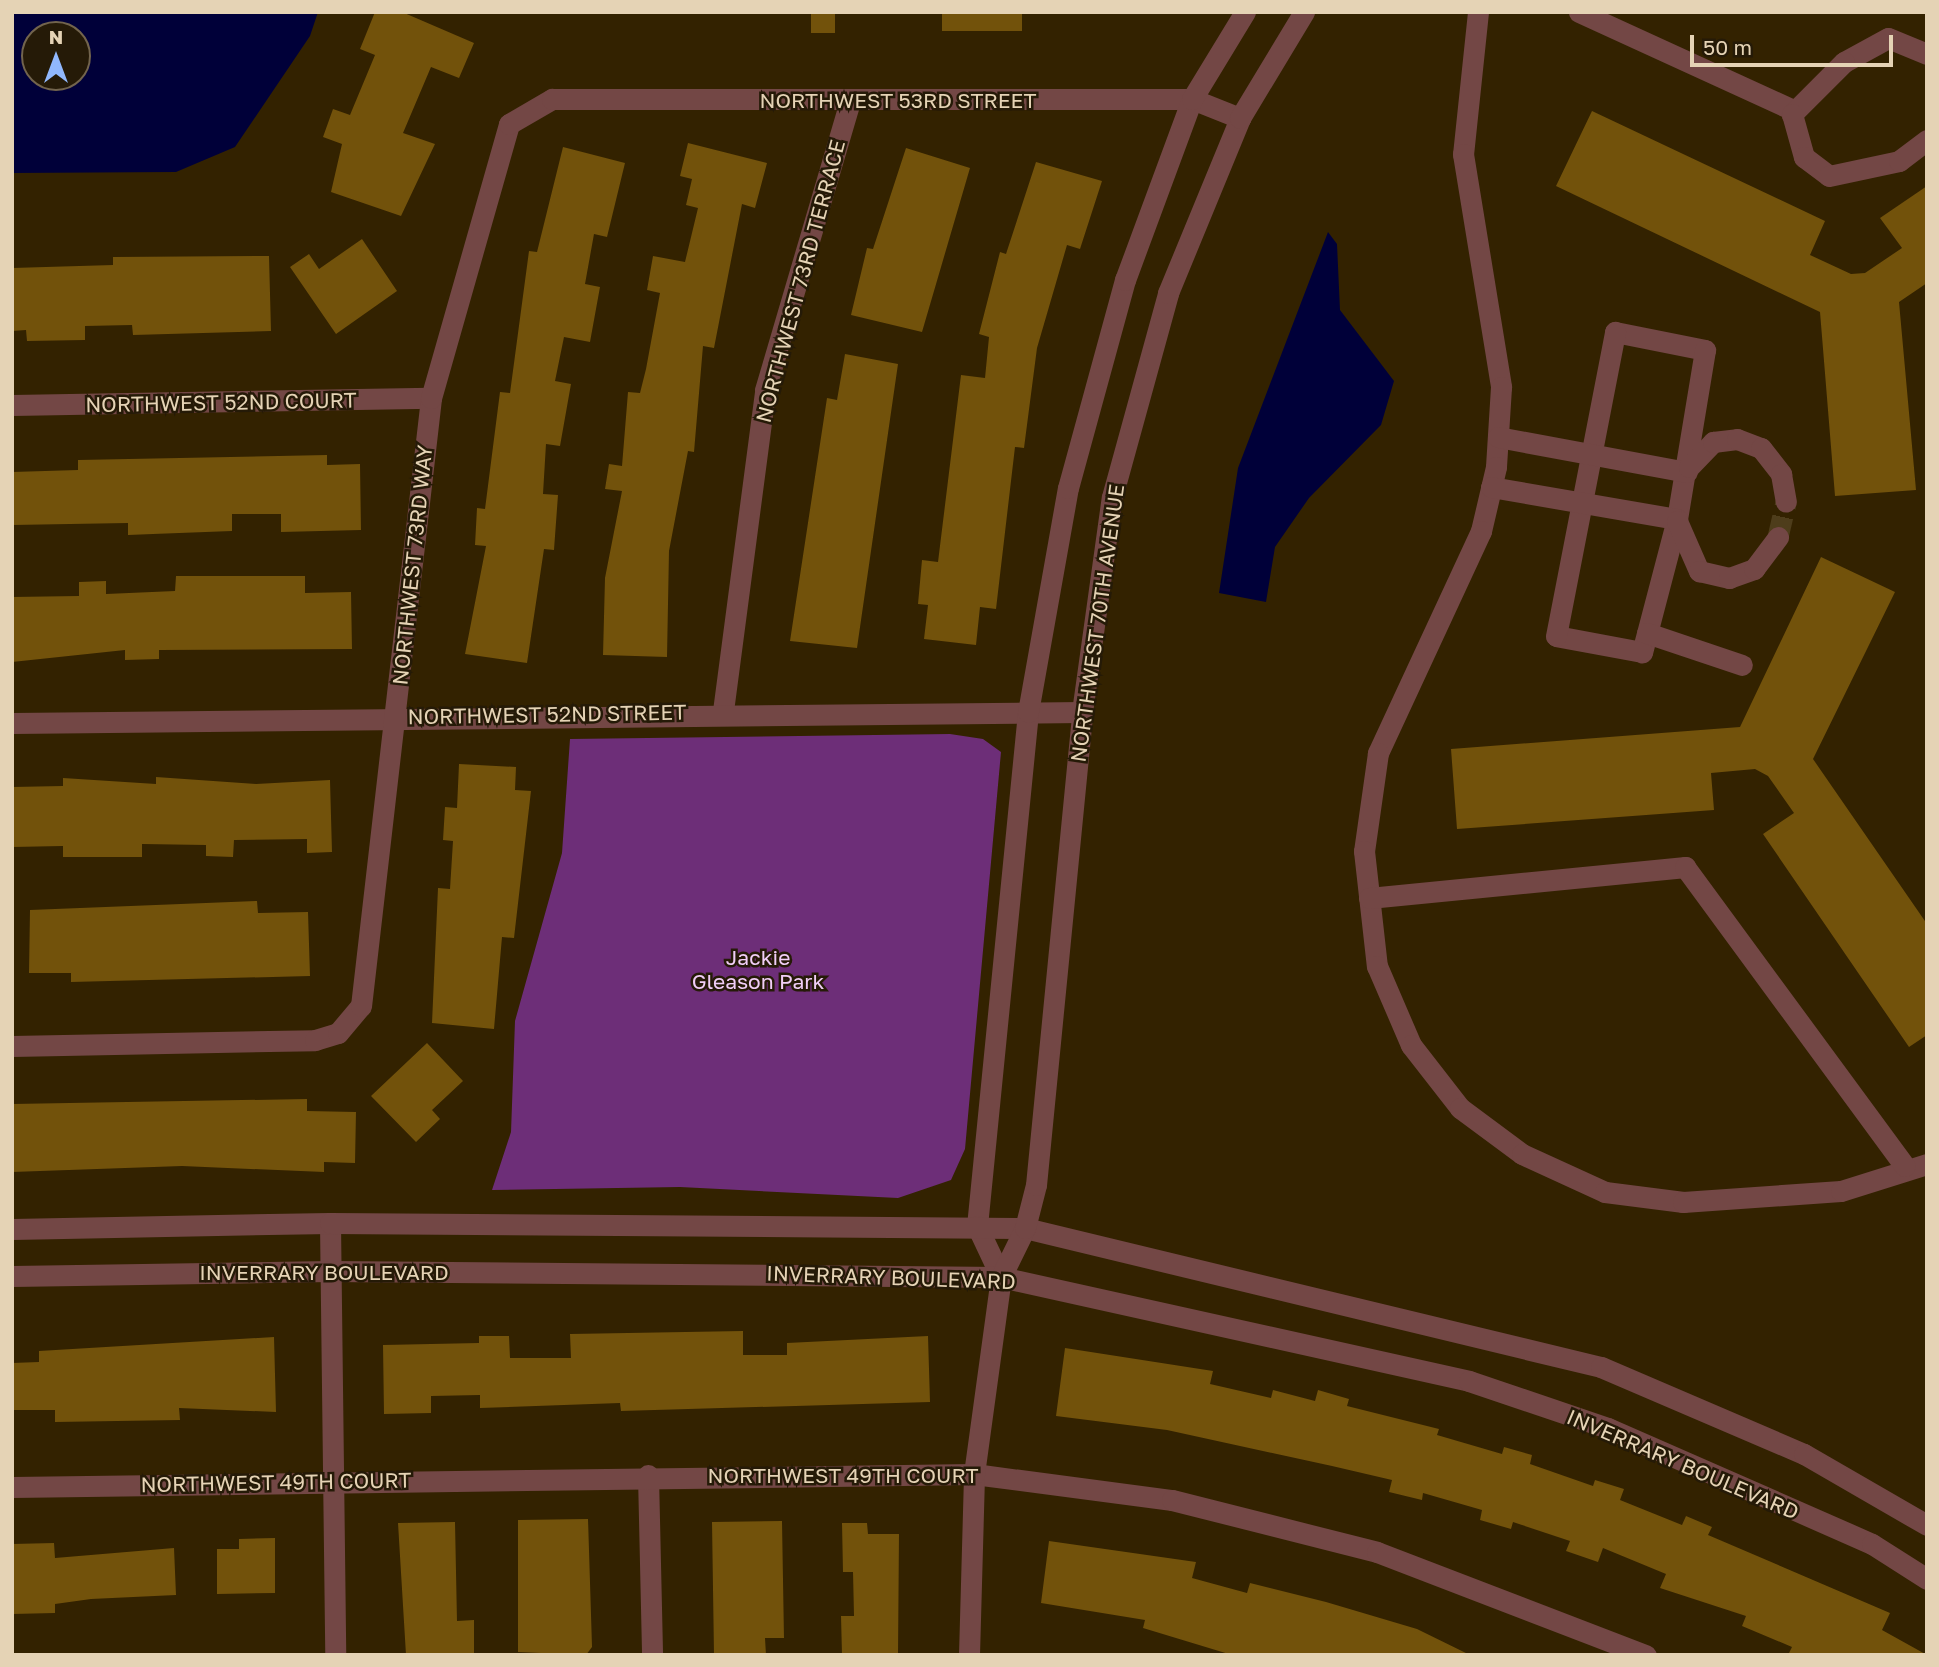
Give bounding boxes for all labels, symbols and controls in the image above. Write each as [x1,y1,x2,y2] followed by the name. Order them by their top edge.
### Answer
[21,21,91,91] north arrow
[1694,21,1897,65] scale bar
[49,25,63,48] text: N
[1703,34,1752,60] text: 50 m
[759,87,1037,113] street label: NORTHWEST 53RD STREET
[750,137,850,425] street label: NORTHWEST 73RD TERRACE
[85,387,357,417] street label: NORTHWEST 52ND COURT
[387,444,437,686] street label: NORTHWEST 73RD WAY
[1065,482,1129,764] street label: NORTHWEST 70TH AVENUE
[407,699,687,729] street label: NORTHWEST 52ND STREET
[692,944,824,994] park label: Jackie Gleason Park
[199,1259,449,1285] street label: INVERRARY BOULEVARD
[766,1260,1016,1294] street label: INVERRARY BOULEVARD
[1563,1404,1803,1524] street label: INVERRARY BOULEVARD
[707,1462,979,1488] street label: NORTHWEST 49TH COURT
[140,1467,412,1497] street label: NORTHWEST 49TH COURT

